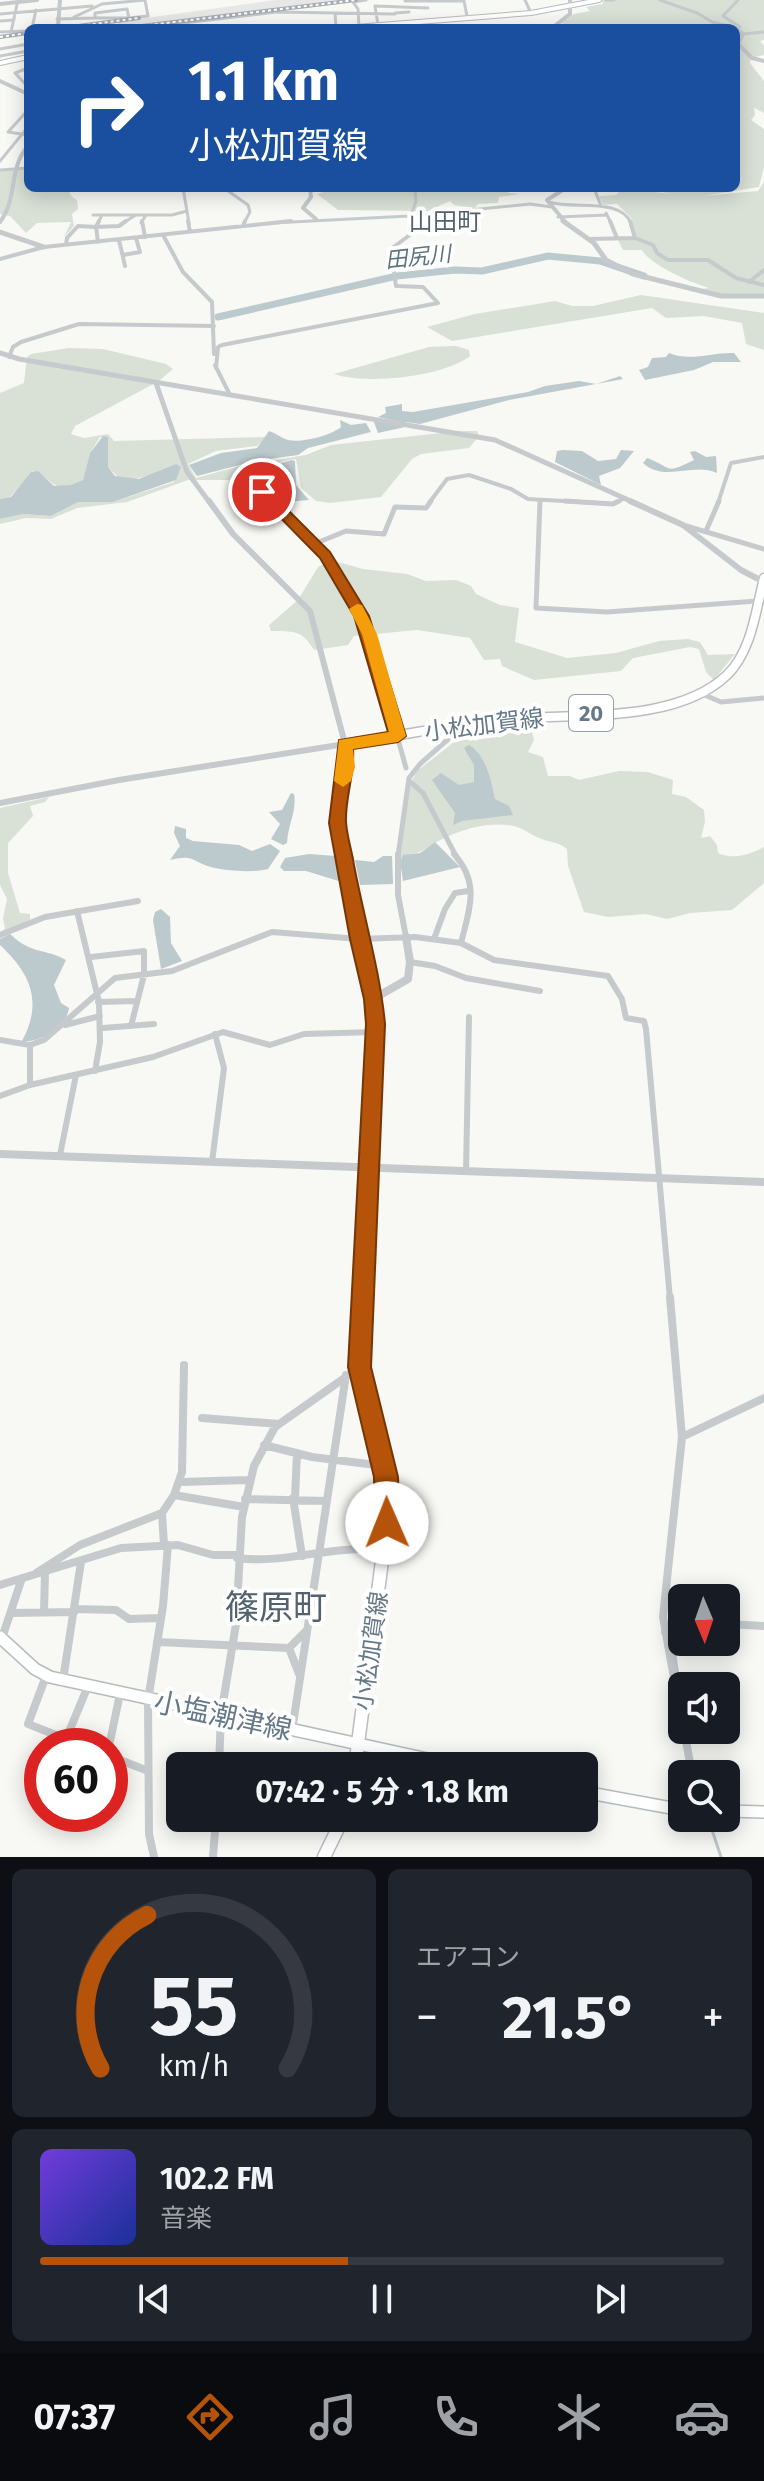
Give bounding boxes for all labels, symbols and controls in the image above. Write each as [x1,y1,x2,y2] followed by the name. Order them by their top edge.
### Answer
[188,48,339,115] text: 1.1 km
[56,56,160,160] icon: right
[188,124,368,168] text: 小松加賀線
[409,208,481,236] district label: 山田町
[384,240,454,274] water label: 田尻川
[228,458,296,526] pin
[240,470,284,514] icon: arrive
[569,695,613,731] road number: 20
[423,704,545,746] street label: 小松加賀線
[345,1481,429,1565] position arrow
[668,1584,740,1656] north arrow
[668,1584,740,1832] map controls
[225,1587,327,1628] district label: 篠原町
[349,1590,393,1712] street label: 小松加賀線
[668,1672,740,1744] button: sound
[151,1685,295,1747] street label: 小塩潮津線
[24,1728,128,1832] speed limit sign: 60
[668,1760,740,1832] button: search
[255,1774,509,1810] text: 07:42 · 5 分 · 1.8 km
[416,1942,520,1973] text: エアコン
[150,1957,238,2057] text: 55
[502,1982,638,2054] text: 21.5°
[416,1991,438,2044] text: −
[702,1991,724,2044] text: +
[159,2049,229,2084] text: km/h
[160,2161,274,2197] text: 102.2 FM
[160,2203,212,2234] text: 音楽
[132,2277,176,2321] icon: previous
[360,2277,404,2321] icon: pause
[588,2277,632,2321] icon: next
[182,2389,238,2445] icon: directions
[305,2389,361,2445] icon: music
[428,2389,484,2445] icon: phone
[551,2389,607,2445] icon: climate
[674,2389,730,2445] icon: car
[34,2395,115,2439] text: 07:37

